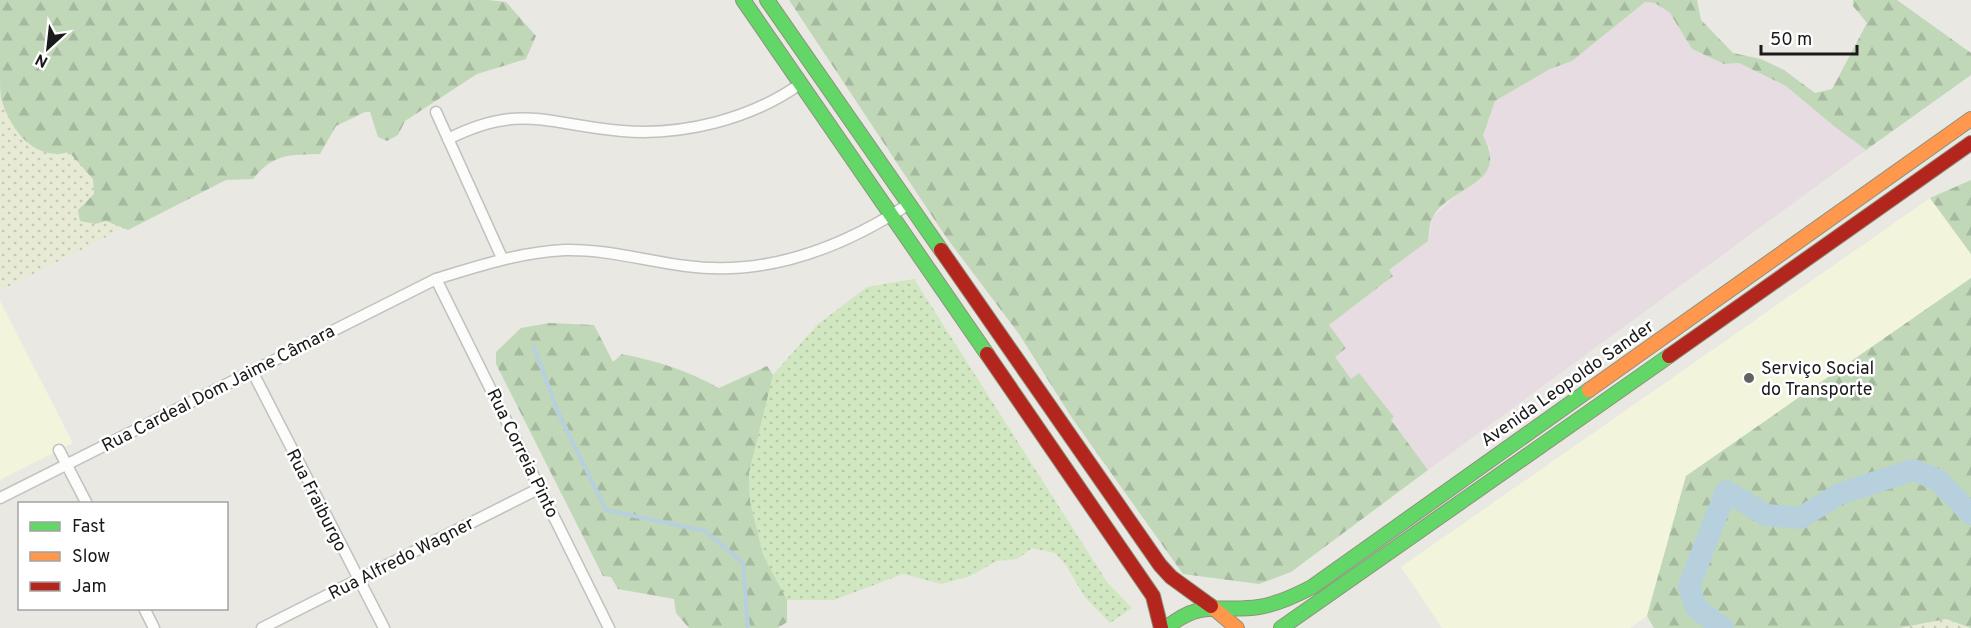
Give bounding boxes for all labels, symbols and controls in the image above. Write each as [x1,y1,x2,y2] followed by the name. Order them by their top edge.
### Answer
[18,18,78,78] north arrow
[1761,18,1857,56] scale bar
[1770,29,1812,52] text: 50 m
[32,48,52,71] text: N
[1477,316,1659,453] street label: Avenida Leopoldo Sander
[98,320,339,458] street label: Rua Cardeal Dom Jaime Câmara
[1761,358,1874,402] place label: Serviço Social do Transporte
[1742,371,1756,385] marker: Serviço Social do Transporte
[480,385,563,522] street label: Rua Correia Pinto
[280,446,351,556] street label: Rua Fraiburgo
[18,502,228,610] legend
[325,513,478,606] street label: Rua Alfredo Wagner
[72,516,105,539] text: Fast
[72,546,110,569] text: Slow
[72,576,107,599] text: Jam

